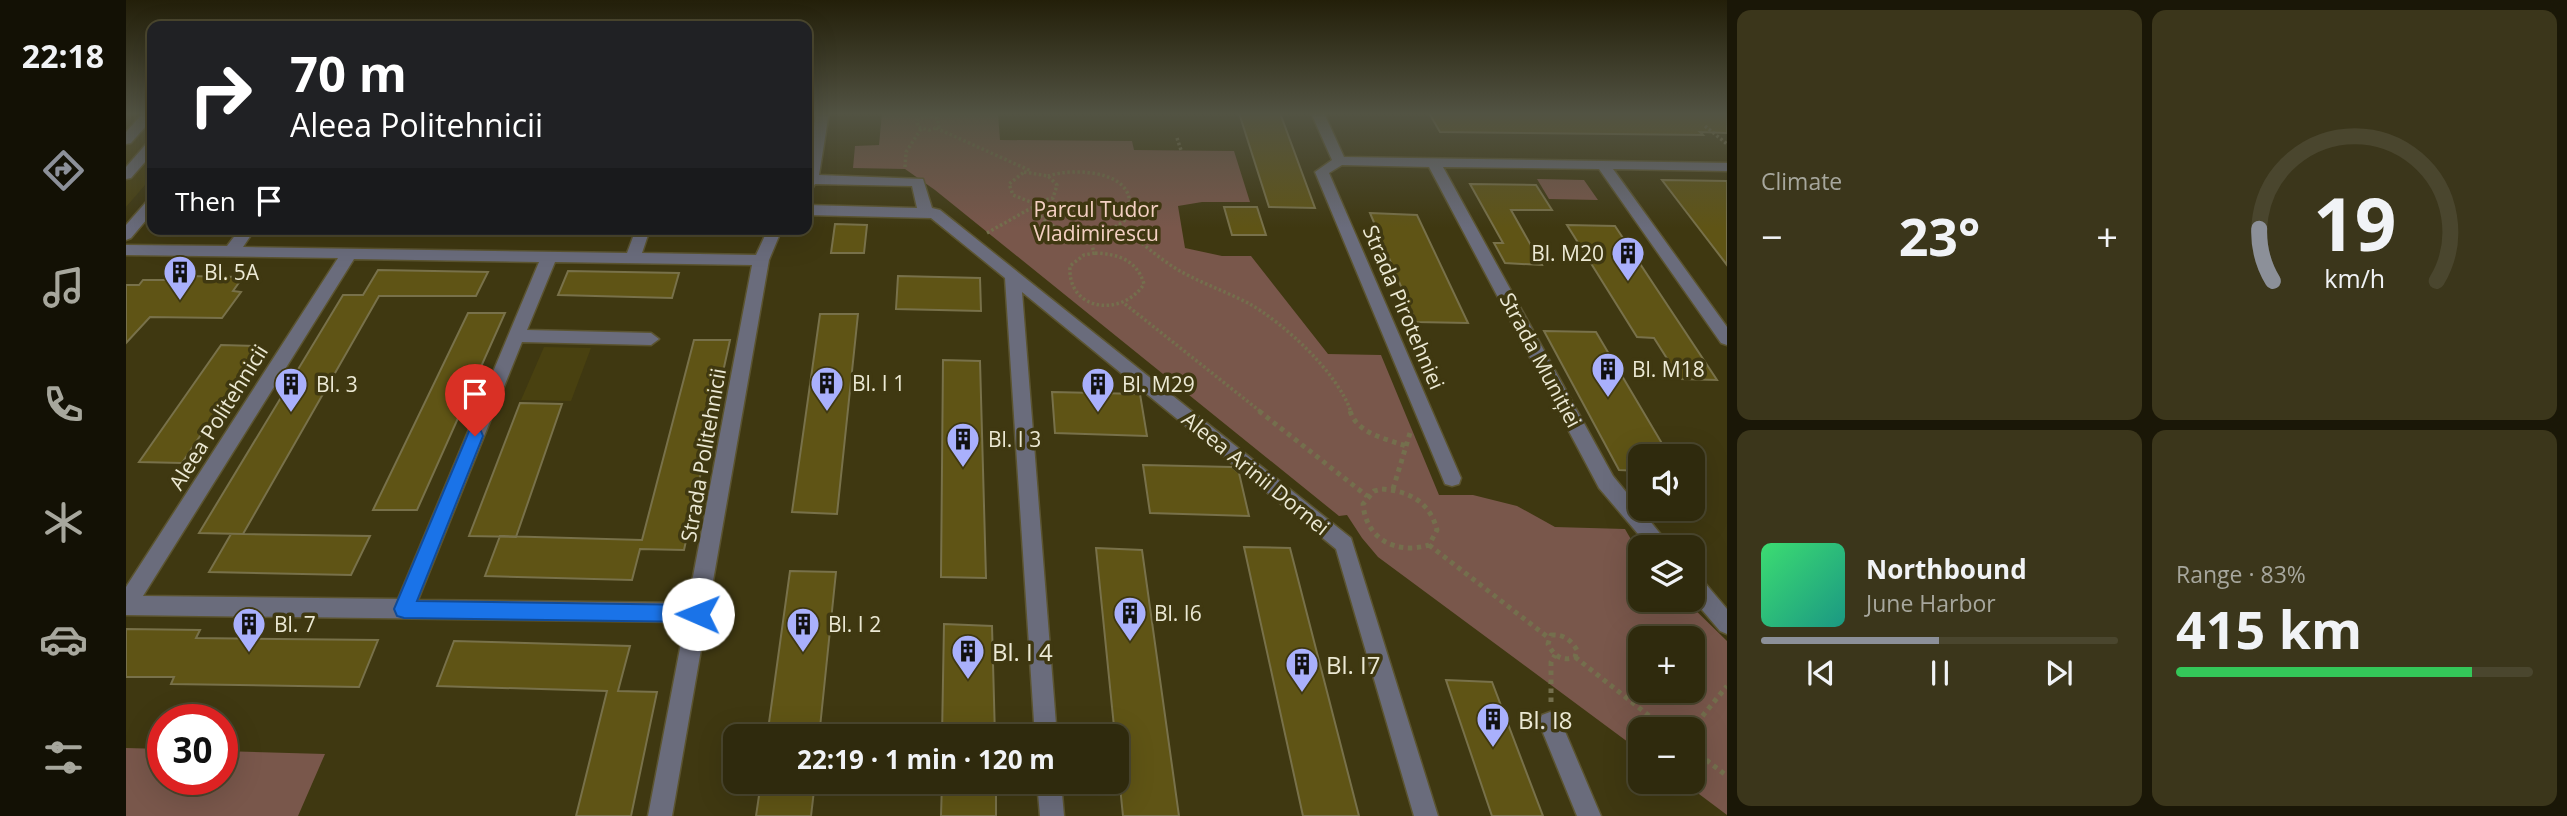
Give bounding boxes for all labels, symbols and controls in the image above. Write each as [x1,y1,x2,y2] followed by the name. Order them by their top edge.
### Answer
[22,34,104,77] text: 22:18
[290,40,407,106] text: 70 m
[175,49,266,140] icon: right
[290,103,543,146] text: Aleea Politehnicii
[39,146,88,195] icon: directions
[1761,165,1842,197] text: Climate
[2313,173,2396,272] text: 19
[250,182,288,220] icon: arrive
[175,183,236,219] text: Then
[1033,195,1159,247] park label: Parcul Tudor Vladimirescu
[1899,200,1980,271] text: 23°
[1761,210,1783,262] text: −
[2096,210,2118,262] text: +
[1357,221,1451,393] street label: Strada Pirotehniei
[1609,234,1647,283] building icon: Bl. M20
[1531,239,1604,267] place label: Bl. M20
[161,253,199,302] building icon: Bl. 5A
[204,258,260,286] place label: Bl. 5A
[2324,261,2385,295] text: km/h
[39,263,88,312] icon: music
[1494,288,1588,432] street label: Strada Muniției
[162,339,274,495] street label: Aleea Politehnicii
[1589,350,1627,399] building icon: Bl. M18
[1632,355,1705,383] place label: Bl. M18
[445,364,505,436] pin
[808,364,846,413] building icon: Bl. I 1
[272,365,310,414] building icon: Bl. 3
[1079,365,1117,414] building icon: Bl. M29
[674,366,732,544] street label: Strada Politehnicii
[852,369,905,397] place label: Bl. I 1
[316,370,358,398] place label: Bl. 3
[1122,370,1195,398] place label: Bl. M29
[456,375,494,413] icon: arrive
[39,380,88,429] icon: phone
[1177,405,1335,541] street label: Aleea Arinii Dornei
[944,420,982,469] building icon: Bl. I 3
[988,425,1041,453] place label: Bl. I 3
[1628,444,1705,794] map controls
[1628,444,1705,521] button: sound
[39,498,88,547] icon: climate
[1628,535,1705,612] button: layers
[1866,551,2027,587] text: Northbound
[2176,558,2306,590] text: Range · 83%
[661,577,735,651] position arrow
[1866,587,1996,619] text: June Harbor
[2176,593,2362,664] text: 415 km
[1111,594,1149,643] building icon: Bl. I6
[1154,599,1202,627] place label: Bl. I6
[230,605,268,654] building icon: Bl. 7
[784,605,822,654] building icon: Bl. I 2
[274,610,316,638] place label: Bl. 7
[828,610,881,638] place label: Bl. I 2
[39,615,88,664] icon: car
[1628,626,1705,703] button: +
[949,632,987,681] building icon: Bl. I 4
[992,635,1053,668] place label: Bl. I 4
[1283,645,1321,694] building icon: Bl. I7
[1326,648,1381,681] place label: Bl. I7
[1802,654,1840,692] icon: previous
[1921,654,1959,692] icon: pause
[2040,654,2078,692] icon: next
[1474,700,1512,749] building icon: Bl. I8
[1518,703,1573,736] place label: Bl. I8
[147,704,238,795] speed limit sign: 30
[1628,717,1705,794] button: −
[39,733,88,782] icon: filters
[797,741,1055,777] text: 22:19 · 1 min · 120 m

